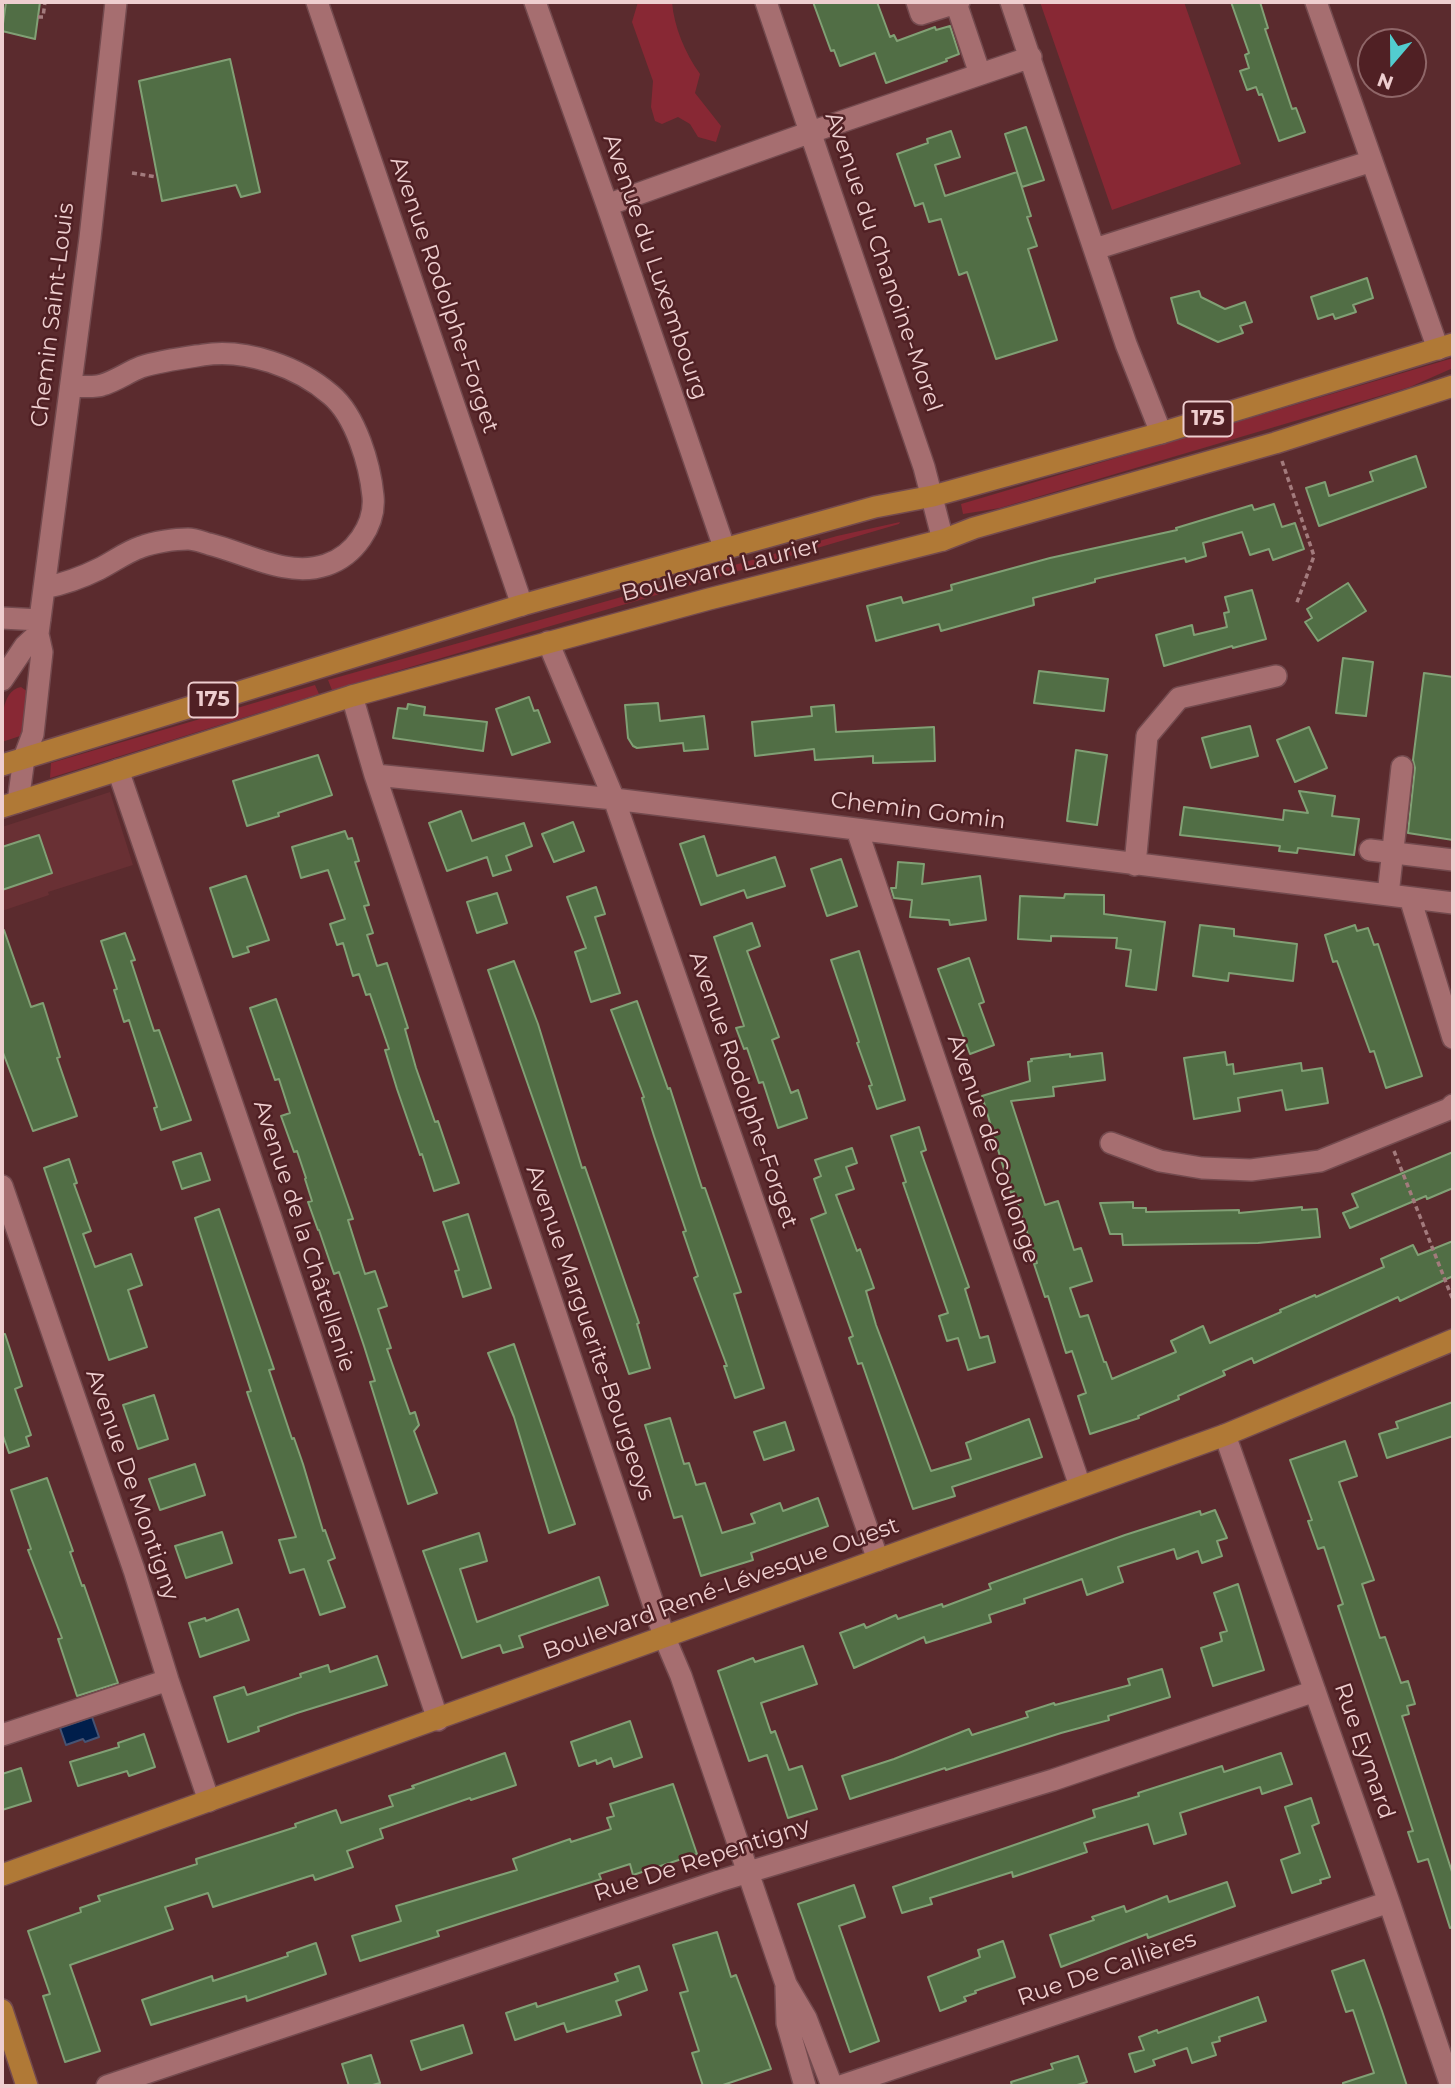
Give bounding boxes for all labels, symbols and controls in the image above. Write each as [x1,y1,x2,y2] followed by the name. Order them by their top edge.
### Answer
[1357,28,1427,98] north arrow
[1374,68,1396,95] text: N
[819,108,947,416] street label: Avenue du Chanoine-Morel
[597,131,713,403] street label: Avenue du Luxembourg
[384,153,504,437] street label: Avenue Rodolphe-Forget
[26,201,80,429] street label: Chemin Saint-Louis
[1184,402,1232,436] road number: 175
[619,532,823,608] street label: Boulevard Laurier
[188,682,238,718] road number: 175
[829,787,1007,835] street label: Chemin Gomin
[683,948,803,1232] street label: Avenue Rodolphe-Forget
[941,1031,1045,1267] street label: Avenue de Coulonge
[247,1097,361,1375] street label: Avenue de la Châtellenie
[520,1162,660,1504] street label: Avenue Marguerite-Bourgeoys
[79,1366,185,1604] street label: Avenue De Montigny
[539,1512,903,1666] street label: Boulevard René-Lévesque Ouest
[1328,1679,1400,1823] street label: Rue Eymard
[591,1812,813,1908] street label: Rue De Repentigny
[1014,1925,1200,2013] street label: Rue De Callières

